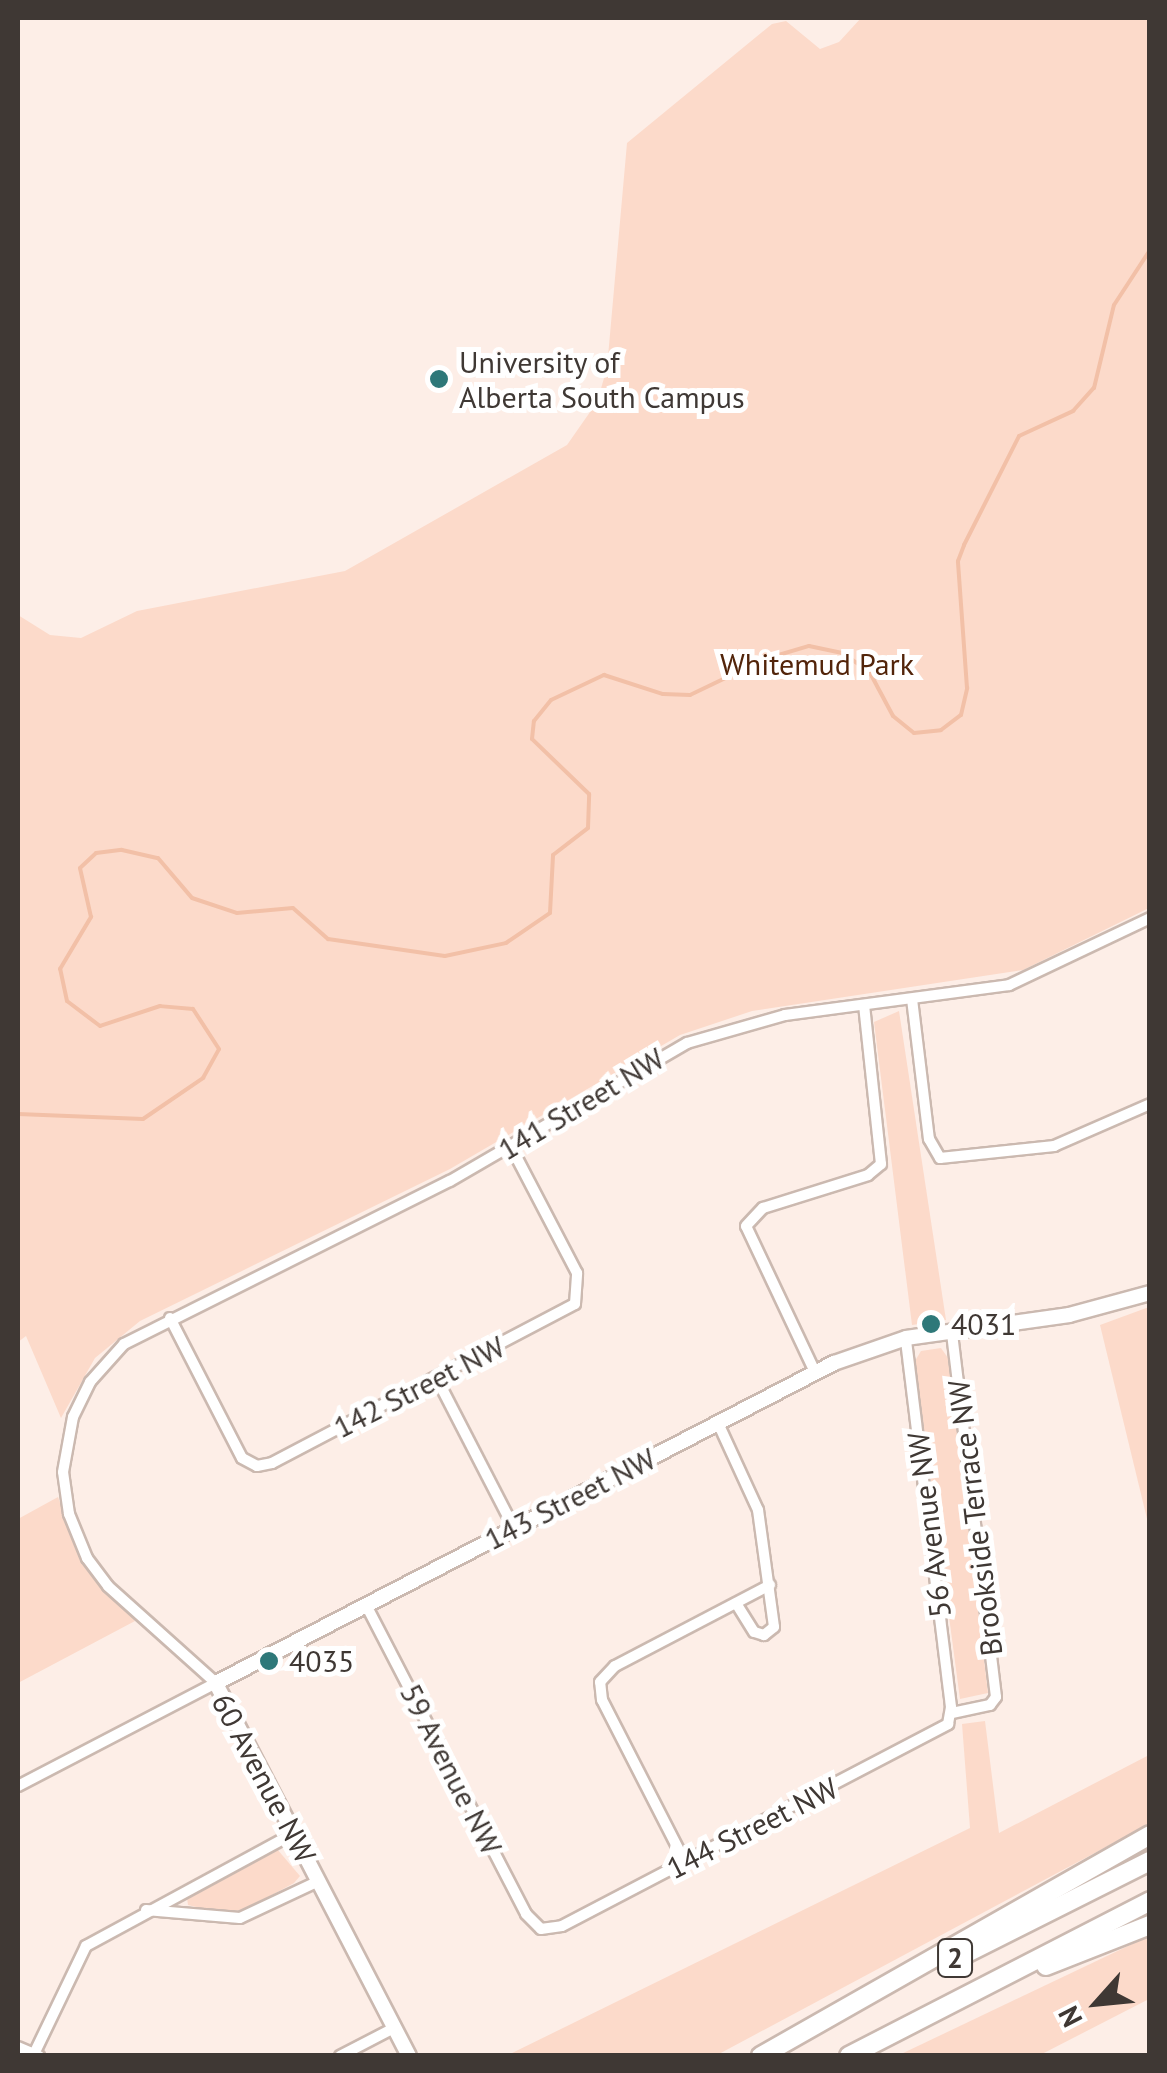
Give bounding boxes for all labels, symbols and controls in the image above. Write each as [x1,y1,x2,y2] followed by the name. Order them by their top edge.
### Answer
[459,344,745,414] place label: University of Alberta South Campus
[428,368,450,390] marker: University of Alberta South Campus
[720,646,914,682] park label: Whitemud Park
[492,1040,670,1168] street label: 141 Street NW
[951,1306,1016,1342] place label: 4031
[920,1313,942,1335] marker: 4031
[328,1329,510,1445] street label: 142 Street NW
[940,1377,1010,1659] street label: Brookside Terrace NW
[900,1430,958,1620] street label: 56 Avenue NW
[479,1441,661,1557] street label: 143 Street NW
[289,1643,354,1679] place label: 4035
[258,1650,280,1672] marker: 4035
[392,1677,510,1861] street label: 59 Avenue NW
[204,1687,324,1869] street label: 60 Avenue NW
[661,1770,843,1886] street label: 144 Street NW
[935,1935,975,1981] road number: 2
[1047,1953,1147,2053] north arrow
[1049,2000,1090,2033] text: N

